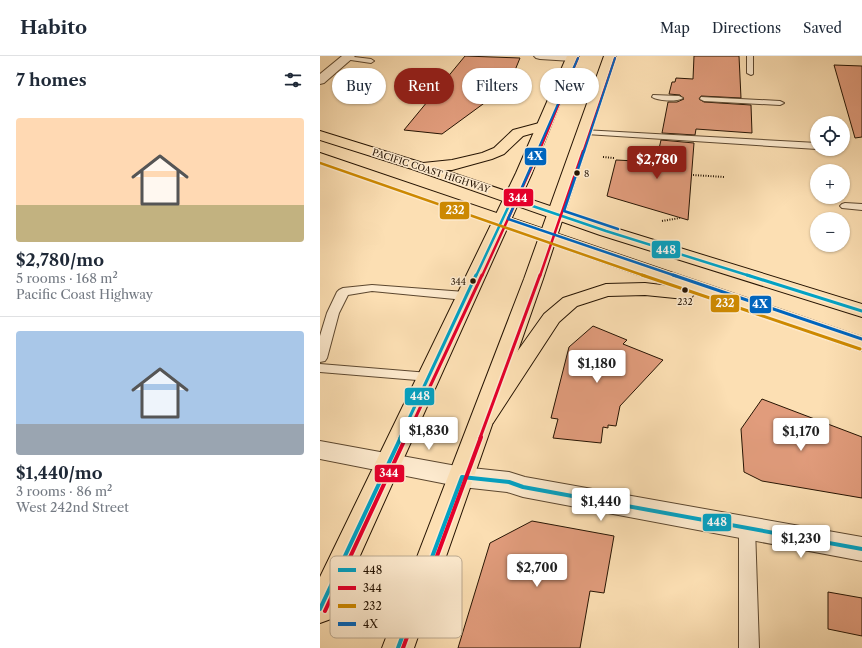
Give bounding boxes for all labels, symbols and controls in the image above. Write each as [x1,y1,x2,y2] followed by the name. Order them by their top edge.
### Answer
[20,16,87,39] text: Habito
[660,19,690,37] text: Map
[712,19,781,37] text: Directions
[803,19,842,37] text: Saved
[332,68,386,104] chip: Buy
[394,68,454,104] chip: Rent
[462,68,532,104] chip: Filters
[540,68,599,104] chip: New
[282,69,304,91] icon: filters
[16,70,87,90] text: 7 homes
[810,116,850,252] map controls
[810,116,850,156] button: locate
[124,144,196,216] icon: home
[371,146,492,195] street label: PACIFIC COAST HIGHWAY
[624,146,690,180] pin: $2,780
[524,147,547,166] line badge: 4X
[527,149,544,163] text: 4X
[636,151,678,167] text: $2,780
[810,164,850,204] button: +
[572,168,582,178] marker: 8
[584,168,589,179] place label: 8
[503,188,534,207] line badge: 344
[508,191,528,205] text: 344
[439,201,470,220] line badge: 232
[445,203,465,217] text: 232
[810,212,850,252] button: −
[651,240,681,259] line badge: 448
[656,243,676,257] text: 448
[16,250,104,270] text: $2,780/mo
[16,270,118,286] text: 5 rooms · 168 m²
[451,276,466,287] place label: 344
[468,276,478,286] marker: 344
[680,285,690,295] marker: 232
[16,286,153,302] text: Pacific Coast Highway
[710,294,740,313] line badge: 232
[749,295,772,314] line badge: 4X
[677,296,693,307] place label: 232
[715,296,735,310] text: 232
[752,297,769,311] text: 4X
[564,350,630,384] pin: $1,180
[578,355,616,371] text: $1,180
[124,357,196,429] icon: home
[404,387,435,406] line badge: 448
[410,389,430,403] text: 448
[396,417,462,451] pin: $1,830
[768,418,834,452] pin: $1,170
[409,422,449,438] text: $1,830
[782,423,820,439] text: $1,170
[16,463,103,483] text: $1,440/mo
[374,464,405,483] line badge: 344
[379,466,399,480] text: 344
[16,483,112,499] text: 3 rooms · 86 m²
[568,488,634,522] pin: $1,440
[581,493,621,509] text: $1,440
[16,499,129,515] text: West 242nd Street
[702,513,732,532] line badge: 448
[707,515,727,529] text: 448
[768,525,834,559] pin: $1,230
[781,530,821,546] text: $1,230
[504,554,570,588] pin: $2,700
[330,556,462,638] legend
[516,559,558,575] text: $2,700
[363,563,382,577] text: 448
[363,581,382,595] text: 344
[363,599,382,613] text: 232
[363,617,378,631] text: 4X

